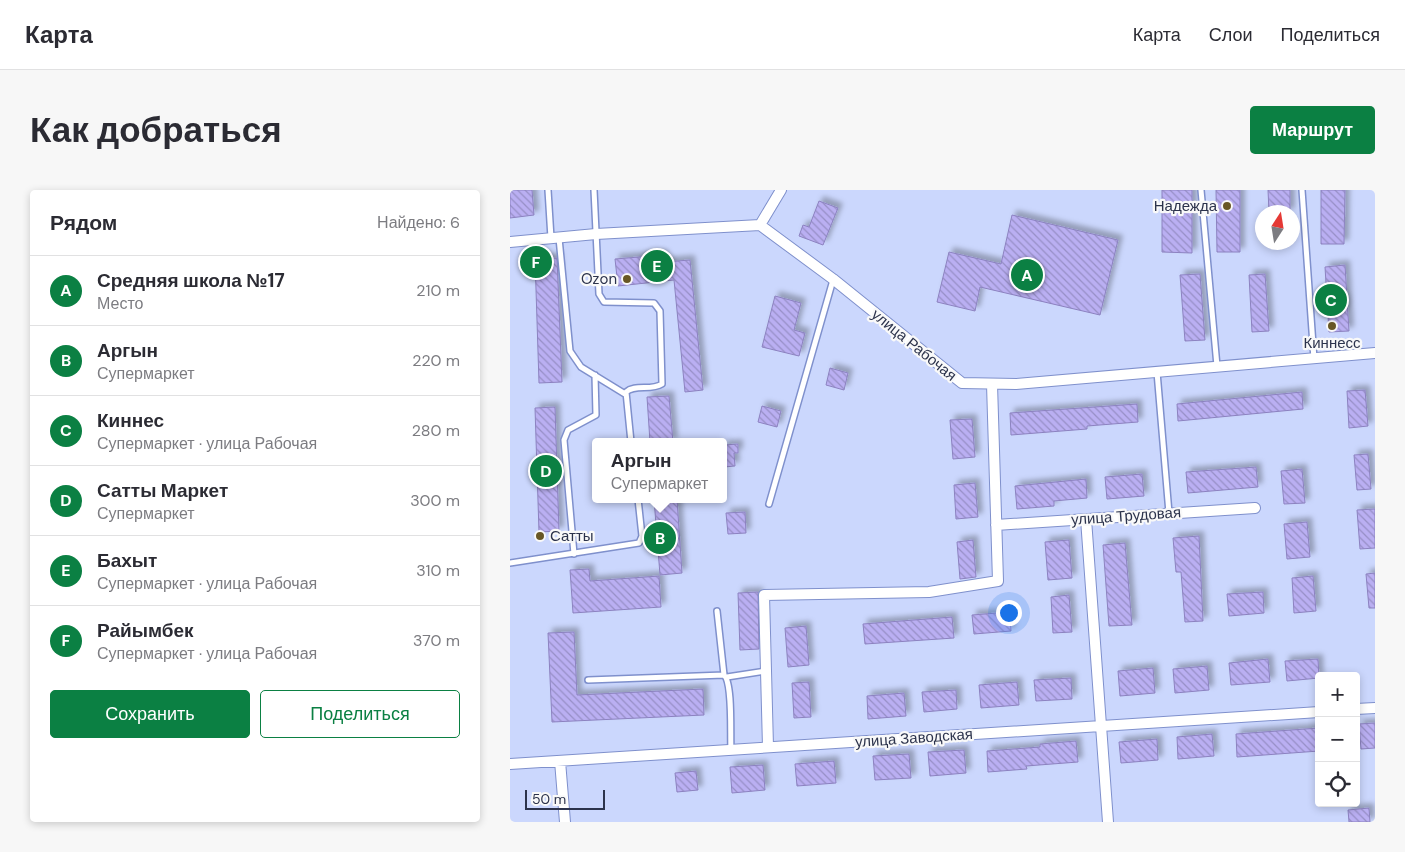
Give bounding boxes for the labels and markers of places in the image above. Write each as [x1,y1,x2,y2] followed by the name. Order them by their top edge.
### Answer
[1154,196,1218,216] place label: Надежда
[1221,200,1233,212] marker: Надежда
[520,243,552,281] pin: F
[641,247,673,285] pin: E
[1011,256,1043,294] pin: A
[581,269,617,289] place label: Ozon
[621,273,633,285] marker: Ozon
[1315,281,1347,319] pin: C
[1326,320,1338,332] marker: Киннесс
[1303,333,1361,353] place label: Киннесс
[530,452,562,490] pin: D
[644,519,676,557] pin: B
[550,526,594,546] place label: Сатты
[534,530,546,542] marker: Сатты

